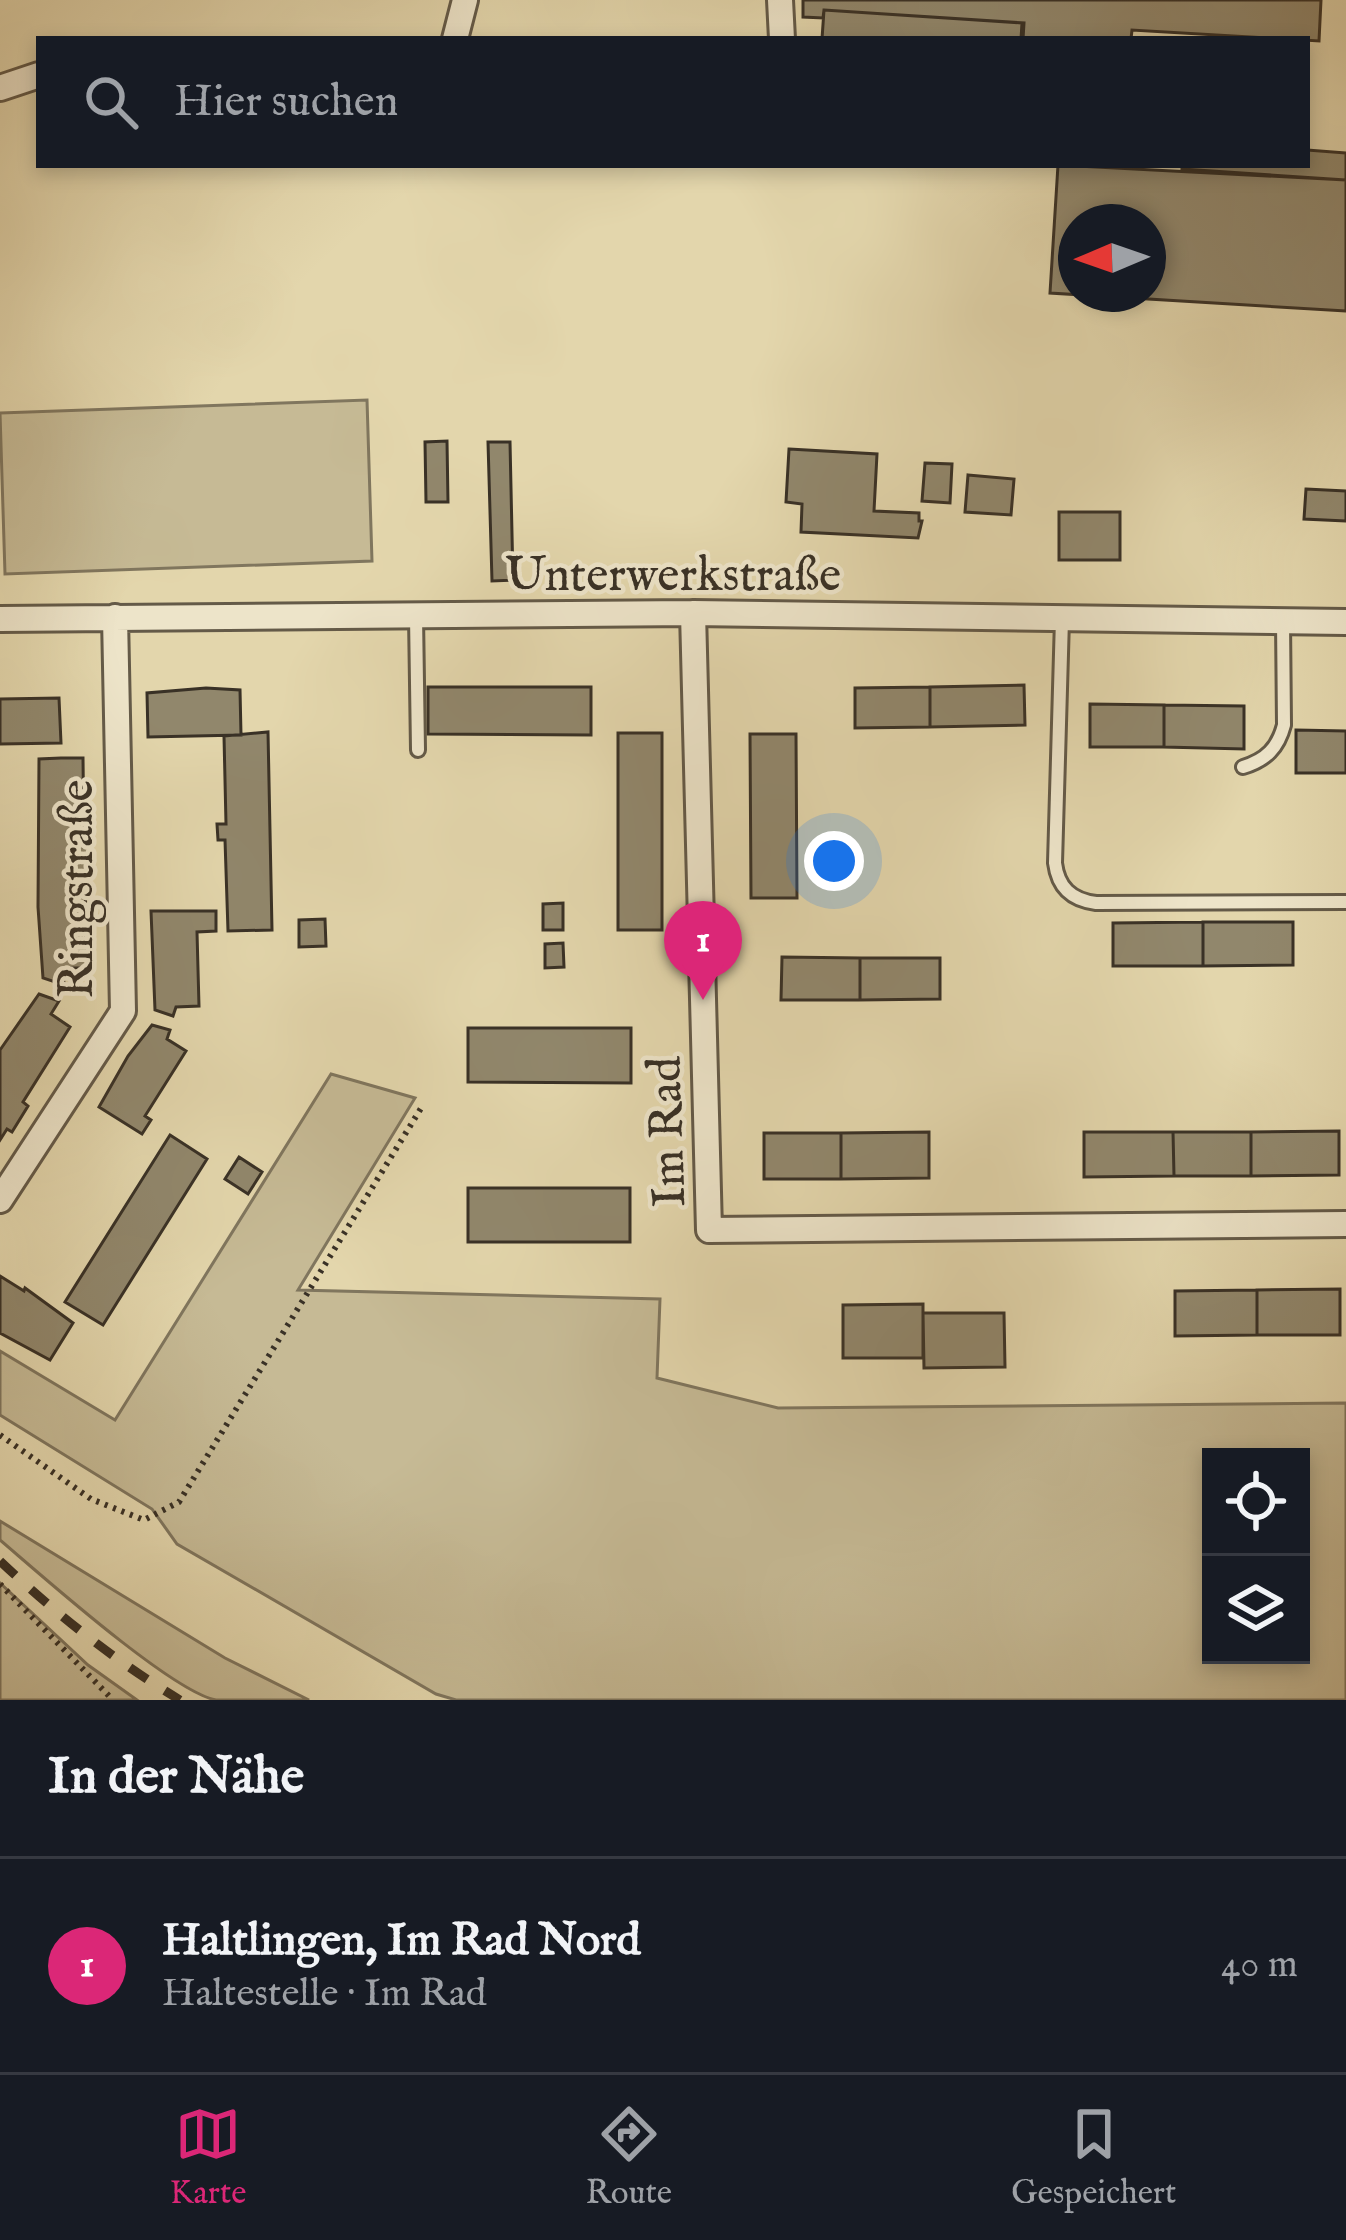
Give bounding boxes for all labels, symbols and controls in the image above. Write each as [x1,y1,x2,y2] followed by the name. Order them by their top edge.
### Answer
[36,36,1310,168] search box
[78,69,144,135] icon: search
[174,74,398,131] text: Hier suchen
[1058,204,1166,312] north arrow
[505,547,841,607] street label: Unterwerkstraße
[49,779,109,999] street label: Ringstraße
[804,831,864,891] your location
[664,901,742,1000] pin: 1
[636,1055,702,1208] street label: Im Rad
[1202,1448,1310,1664] map controls
[1202,1448,1310,1556] button: locate
[1202,1556,1310,1664] button: layers
[48,1746,304,1811] text: In der Nähe
[162,1913,641,1970] text: Haltlingen, Im Rad Nord
[80,1941,94,1990] text: 1
[1221,1941,1298,1990] text: 40 m
[162,1970,487,2019] text: Haltestelle · Im Rad
[170,2101,246,2215] tab: Karte
[586,2101,672,2215] tab: Route
[1011,2101,1176,2215] tab: Gespeichert

